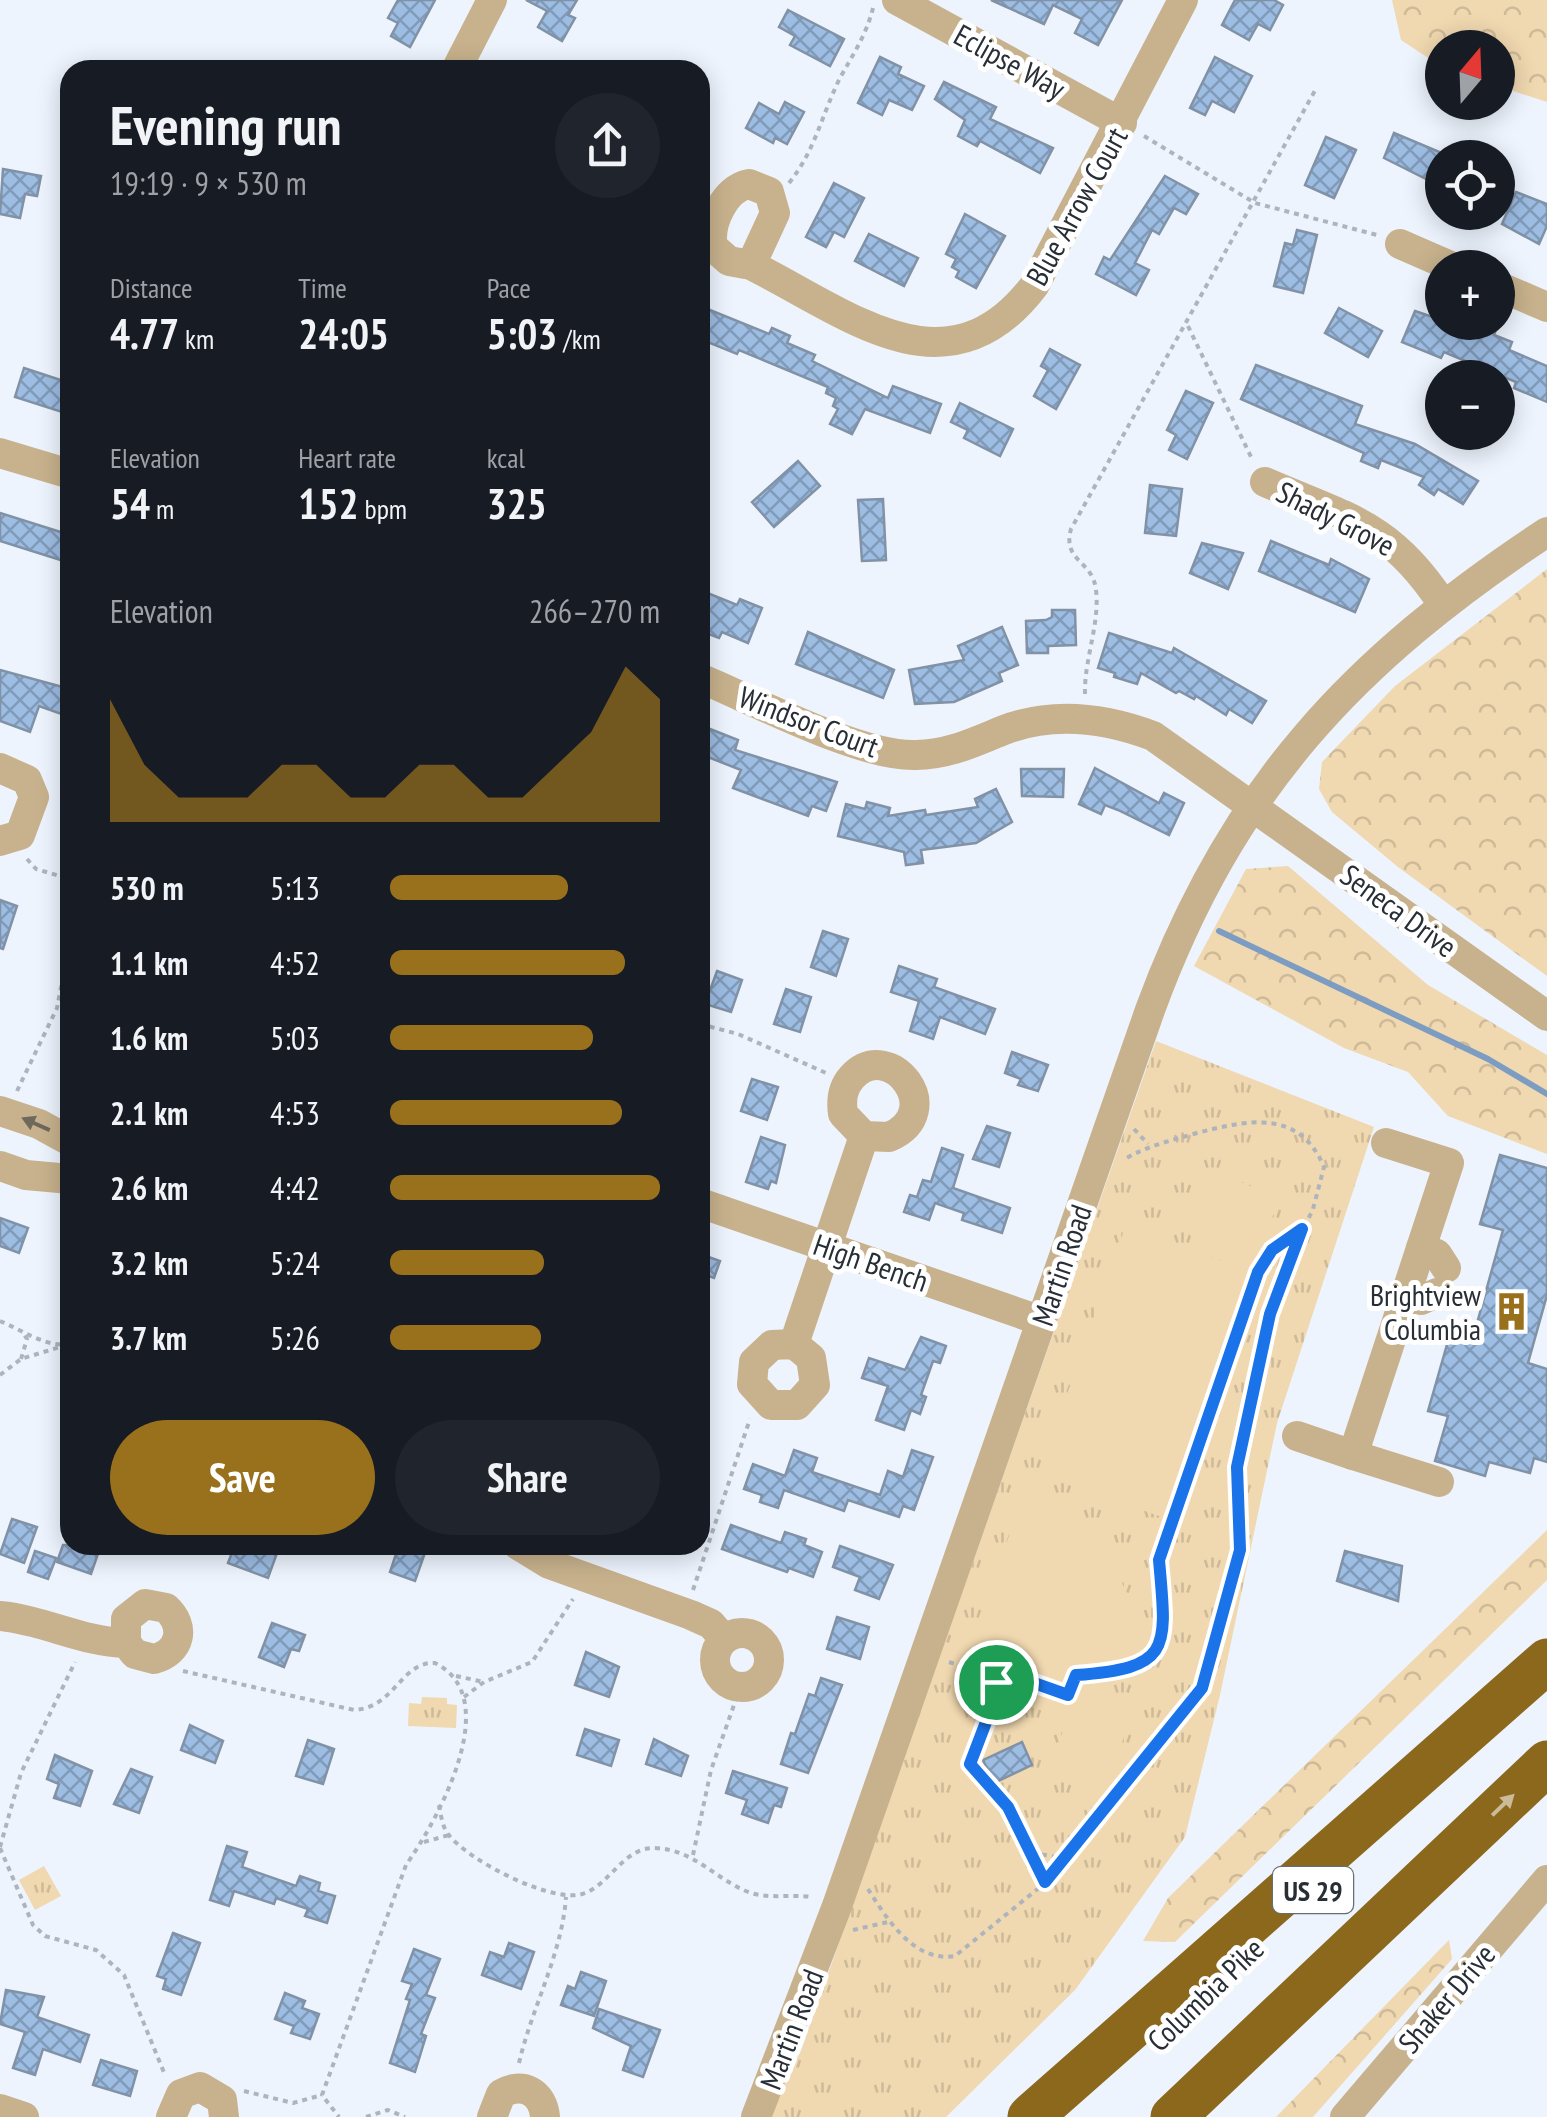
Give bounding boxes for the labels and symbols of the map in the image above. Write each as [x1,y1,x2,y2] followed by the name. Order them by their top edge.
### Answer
[948,15,1073,108] street label: Eclipse Way
[1425,30,1515,120] north arrow
[1017,119,1136,292] street label: Blue Arrow Court
[1270,472,1402,564] street label: Shady Grove
[734,677,885,766] street label: Windsor Court
[1333,855,1465,965] street label: Seneca Drive
[21,1116,51,1132] one-way arrow
[1022,1199,1100,1331] street label: Martin Road
[809,1224,933,1300] street label: High Bench
[1370,1275,1481,1348] place label: Brightview Columbia
[1490,1290,1532,1332] building icon: Brightview Columbia
[954,1640,1039,1725] pin
[1491,1794,1515,1817] one-way arrow
[1273,1867,1353,1913] road number: US 29
[1139,1929,1271,2059] street label: Columbia Pike
[1389,1935,1503,2061] street label: Shaker Drive
[750,1963,832,2095] street label: Martin Road

